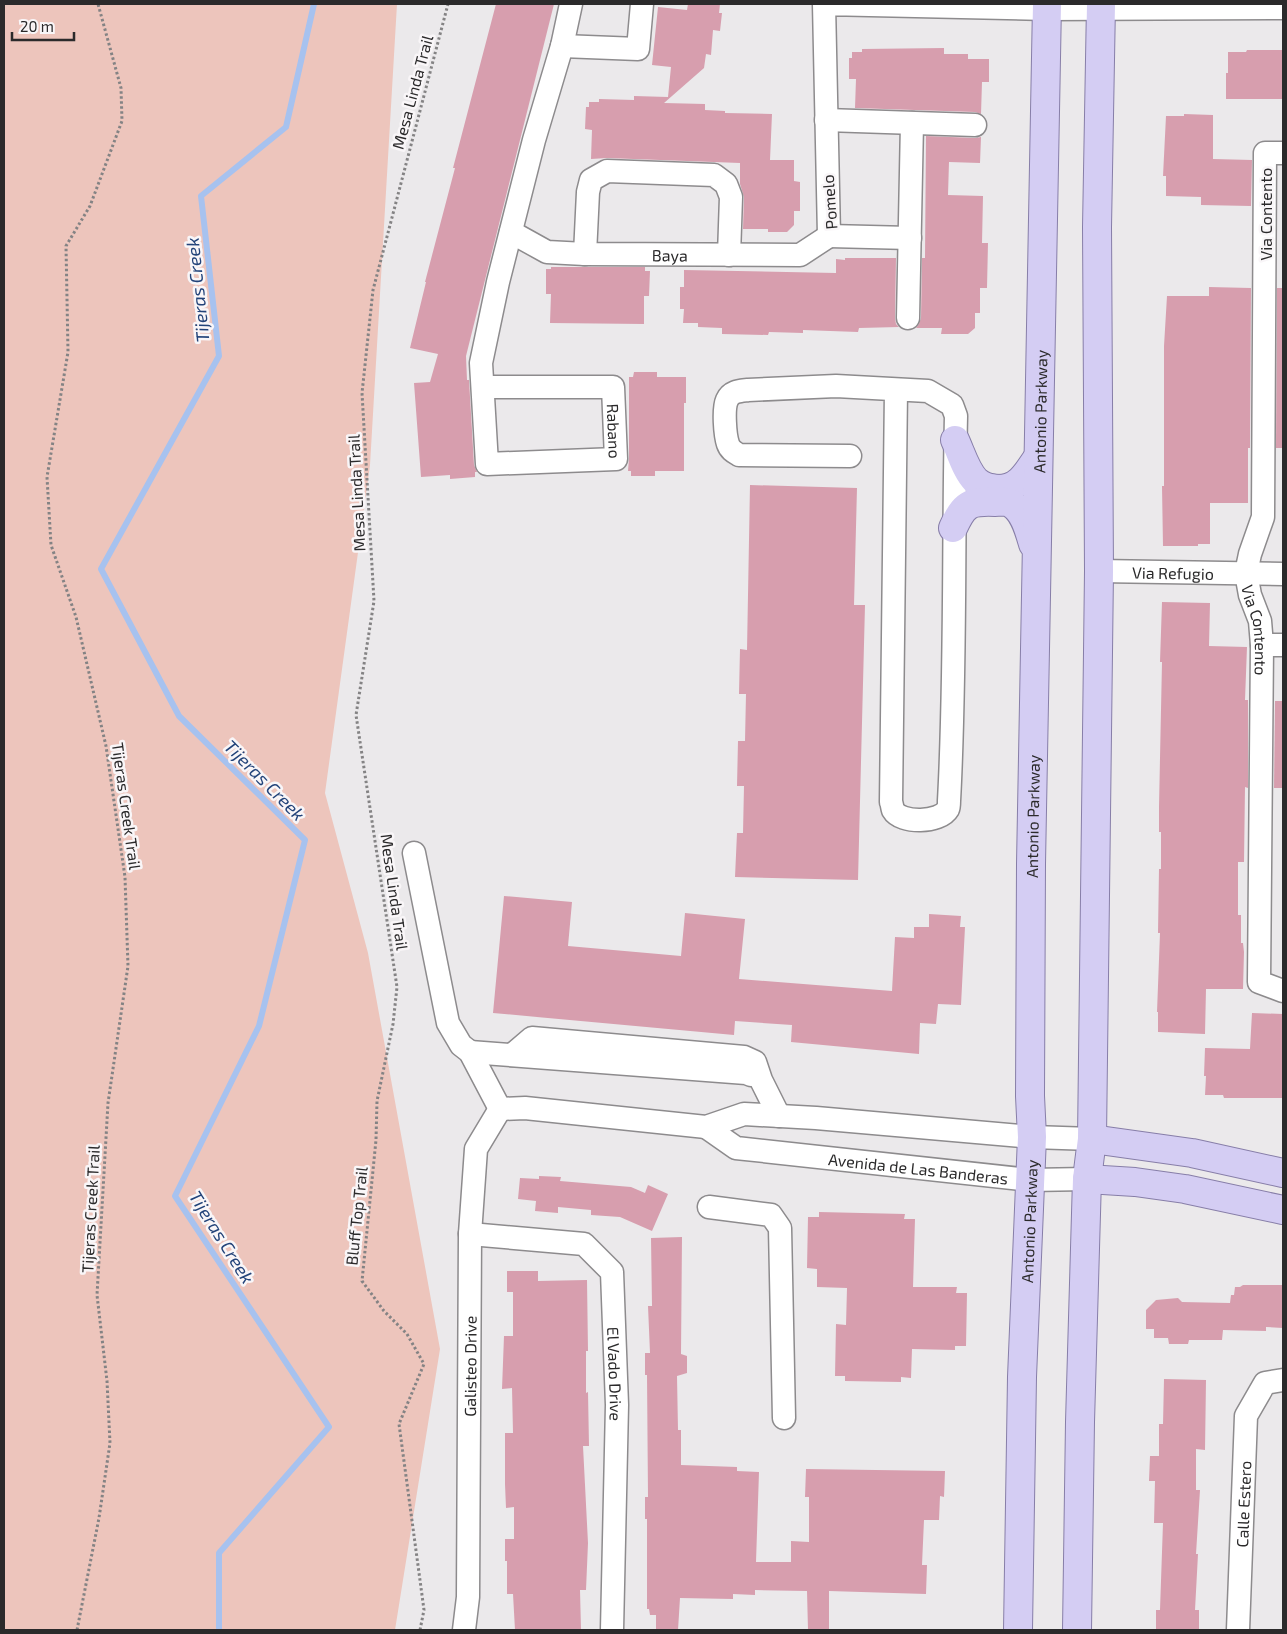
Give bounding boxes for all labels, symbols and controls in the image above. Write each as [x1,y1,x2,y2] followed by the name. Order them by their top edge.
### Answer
[12,10,75,42] scale bar
[20,17,54,35] text: 20 m
[388,33,436,151] street label: Mesa Linda Trail
[1256,168,1275,260] street label: Via Contento
[818,174,840,230] street label: Pomelo
[181,237,213,343] water label: Tijeras Creek
[652,245,688,264] street label: Baya
[1029,349,1050,473] street label: Antonio Parkway
[604,403,625,459] street label: Rabano
[343,434,369,552] street label: Mesa Linda Trail
[1132,562,1214,582] street label: Via Refugio
[1239,583,1272,676] street label: Via Contento
[220,735,310,825] water label: Tijeras Creek
[108,741,145,871] street label: Tijeras Creek Trail
[1021,754,1043,878] street label: Antonio Parkway
[377,833,413,952] street label: Mesa Linda Trail
[77,1144,104,1274] street label: Tijeras Creek Trail
[827,1149,1009,1187] street label: Avenida de Las Banderas
[1016,1159,1041,1283] street label: Antonio Parkway
[341,1165,371,1266] street label: Bluff Top Trail
[185,1187,259,1287] water label: Tijeras Creek
[459,1316,479,1417] street label: Galisteo Drive
[605,1326,627,1421] street label: El Vado Drive
[1232,1460,1254,1548] street label: Calle Estero

